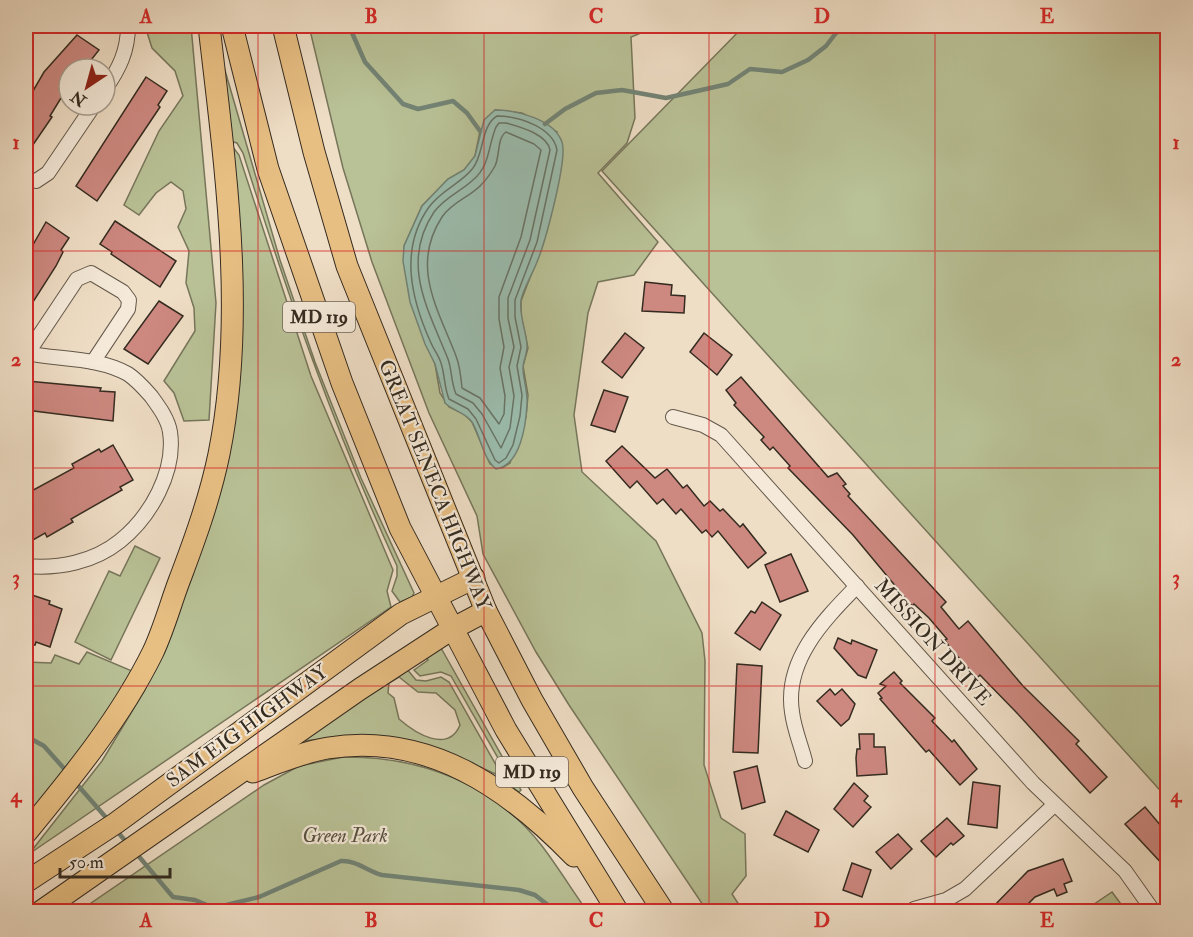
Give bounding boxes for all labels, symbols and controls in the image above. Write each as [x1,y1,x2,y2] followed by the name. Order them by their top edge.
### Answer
[139,4,153,29] text: A
[364,4,378,29] text: B
[589,4,603,29] text: C
[814,4,830,29] text: D
[1040,4,1055,29] text: E
[57,57,117,117] north arrow
[67,86,91,111] text: N
[12,130,20,155] text: 1
[1172,130,1180,155] text: 1
[283,302,355,332] road number: MD 119
[11,347,21,372] text: 2
[1171,347,1181,372] text: 2
[373,356,497,615] street label: GREAT SENECA HIGHWAY
[12,565,20,590] text: 3
[1172,565,1180,590] text: 3
[869,573,997,711] street label: MISSION DRIVE
[161,658,334,793] street label: SAM EIG HIGHWAY
[496,757,568,787] road number: MD 119
[10,783,23,808] text: 4
[1170,783,1183,808] text: 4
[302,823,388,848] park label: Green Park
[60,841,170,879] scale bar
[69,851,104,874] text: 50 m
[139,908,153,933] text: A
[364,908,378,933] text: B
[589,908,603,933] text: C
[814,908,830,933] text: D
[1040,908,1055,933] text: E

